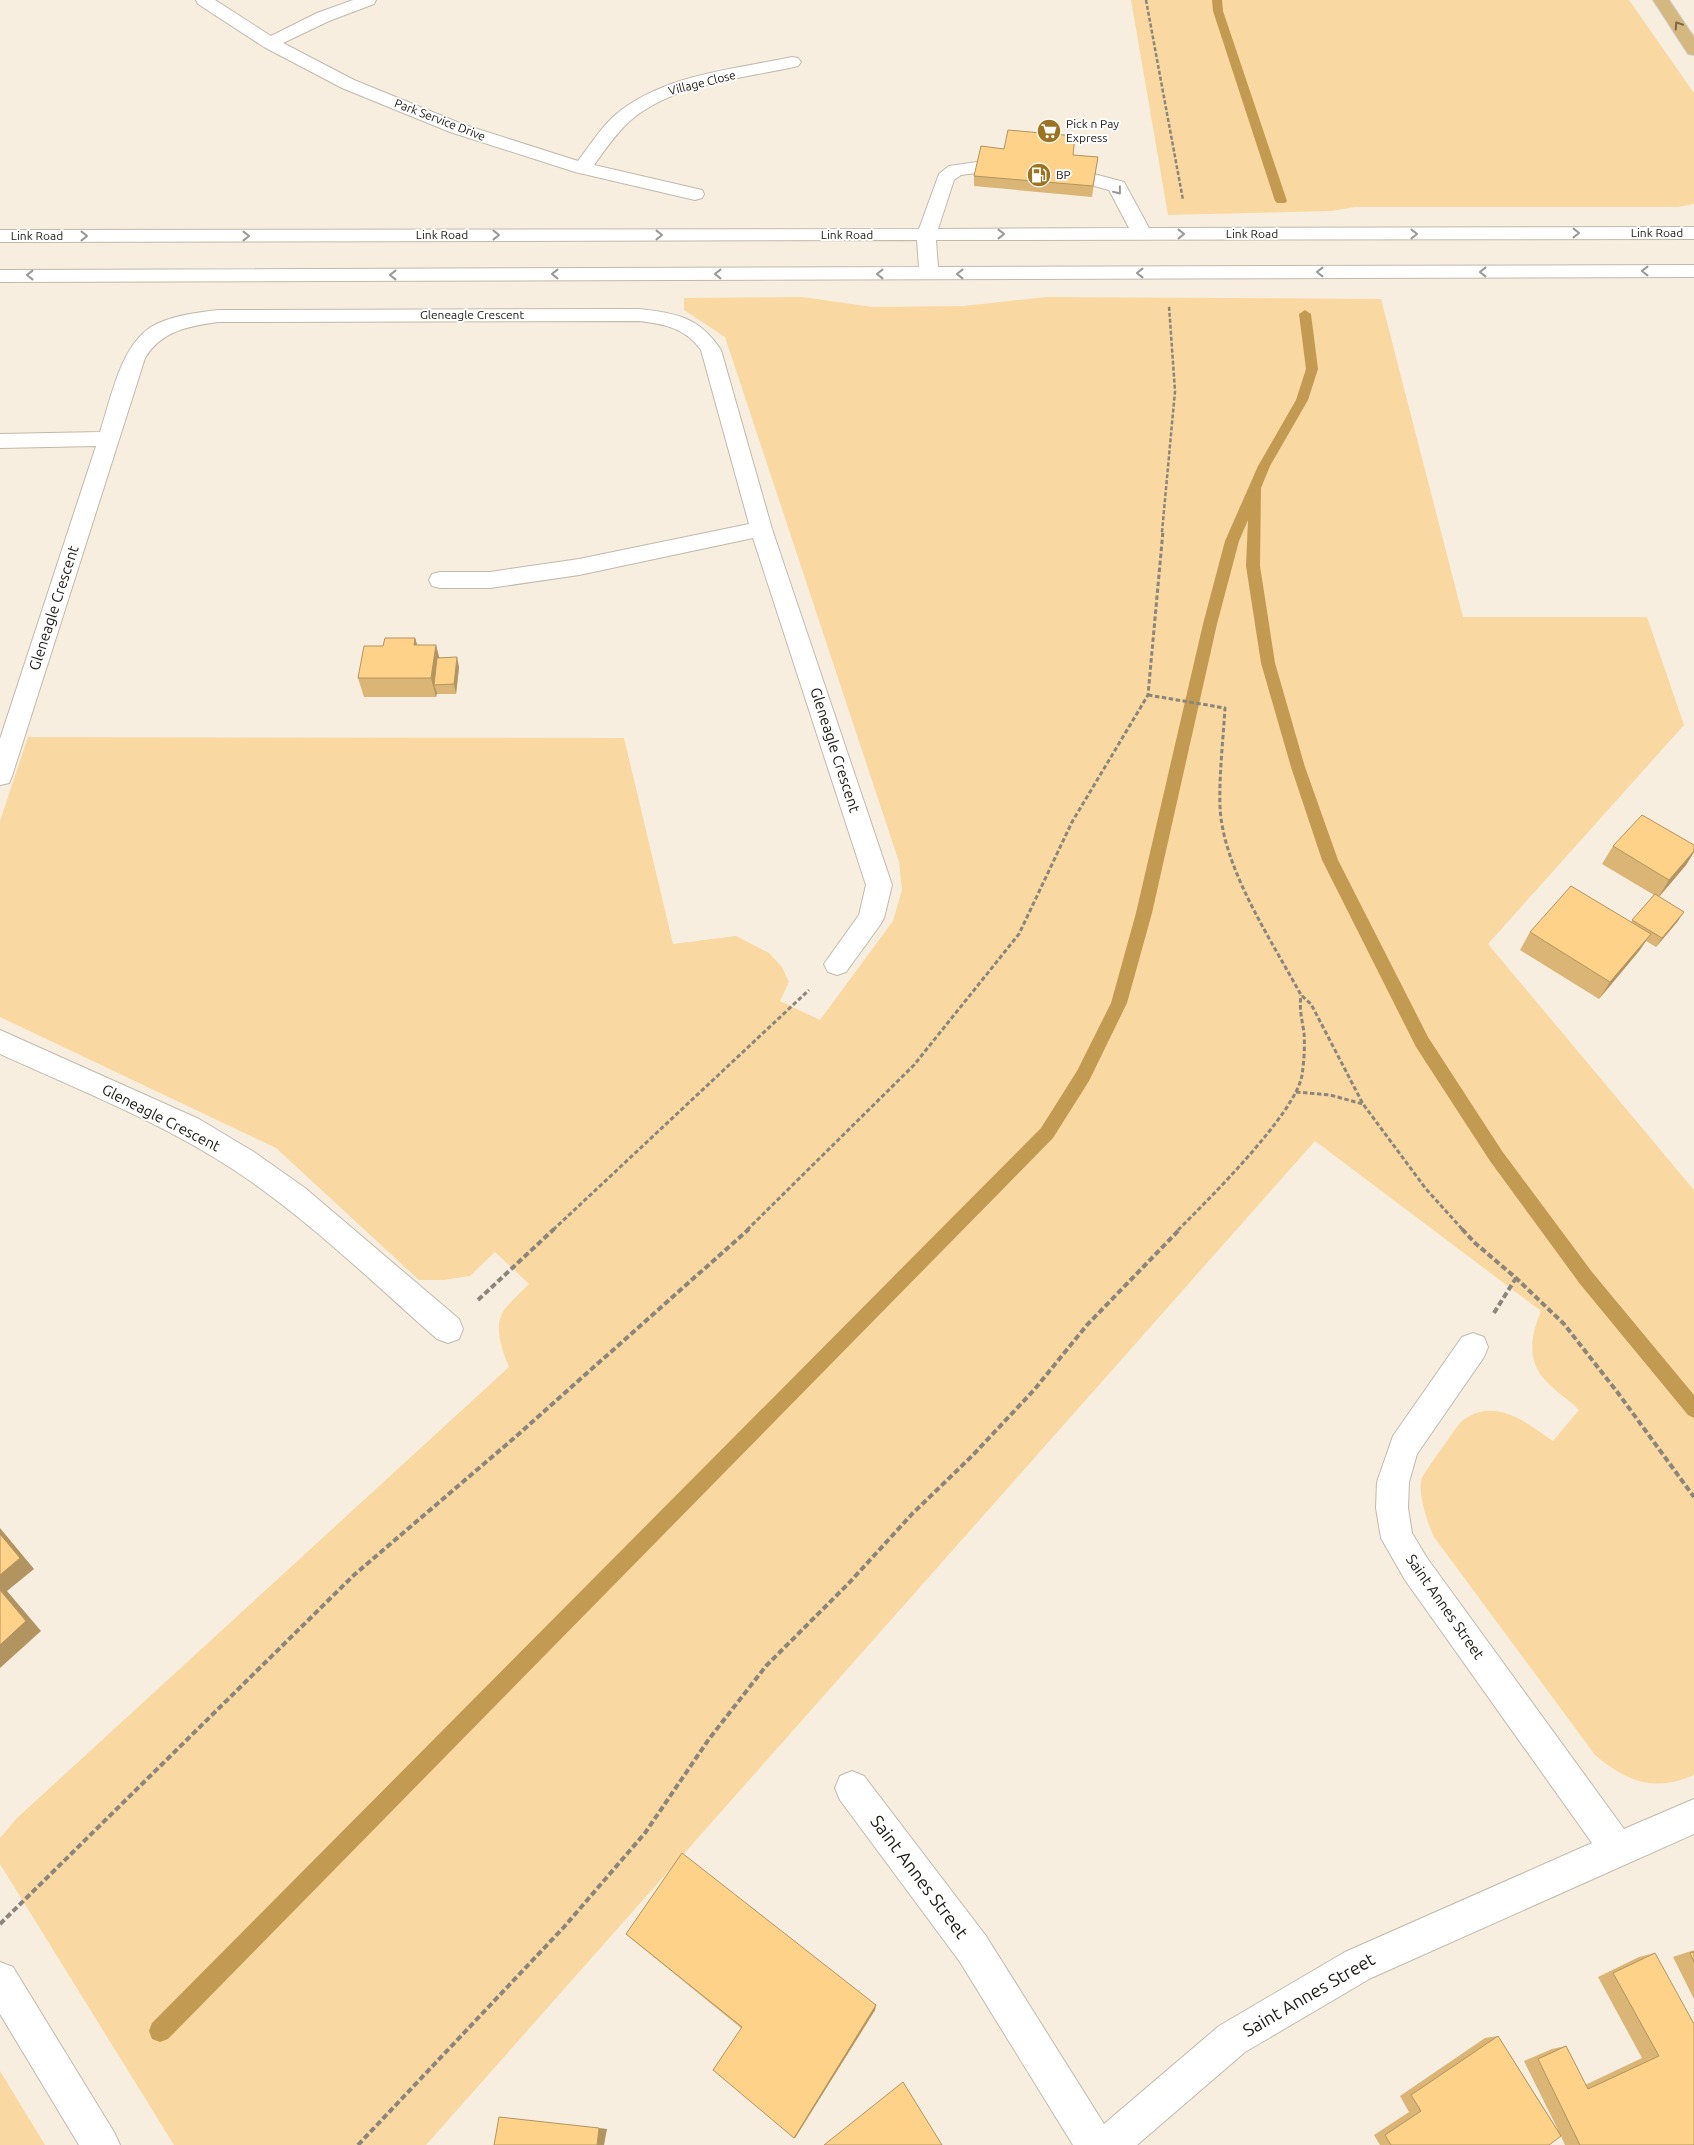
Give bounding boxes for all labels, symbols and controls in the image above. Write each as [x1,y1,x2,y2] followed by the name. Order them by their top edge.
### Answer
[1674,22,1684,31] one-way arrow
[667,68,737,97] street label: Village Close
[393,96,487,143] street label: Park Service Drive
[1066,117,1119,144] place label: Pick n Pay Express
[1036,118,1062,144] supermarket icon: Pick n Pay Express
[1026,162,1052,188] fuel station icon: BP
[1056,168,1071,181] place label: BP
[1113,185,1121,194] one-way arrow
[1631,226,1683,239] street label: Link Road
[1226,227,1278,240] street label: Link Road
[416,228,468,241] street label: Link Road
[821,228,873,241] street label: Link Road
[1573,228,1581,238] one-way arrow
[11,229,63,242] street label: Link Road
[998,229,1005,239] one-way arrow
[1178,229,1185,239] one-way arrow
[1410,229,1418,239] one-way arrow
[492,230,500,240] one-way arrow
[655,230,663,240] one-way arrow
[80,231,88,241] one-way arrow
[242,231,250,241] one-way arrow
[1641,266,1649,276] one-way arrow
[1316,267,1324,277] one-way arrow
[1479,267,1486,277] one-way arrow
[1135,268,1143,278] one-way arrow
[551,269,559,280] one-way arrow
[713,269,721,279] one-way arrow
[876,269,884,279] one-way arrow
[955,269,963,279] one-way arrow
[26,270,34,280] one-way arrow
[388,270,396,280] one-way arrow
[420,308,524,321] street label: Gleneagle Crescent
[25,543,82,672] street label: Gleneagle Crescent
[807,685,864,815] street label: Gleneagle Crescent
[99,1080,223,1155] street label: Gleneagle Crescent
[1403,1551,1488,1663] street label: Saint Annes Street
[867,1811,973,1942] street label: Saint Annes Street
[1239,1948,1378,2040] street label: Saint Annes Street

